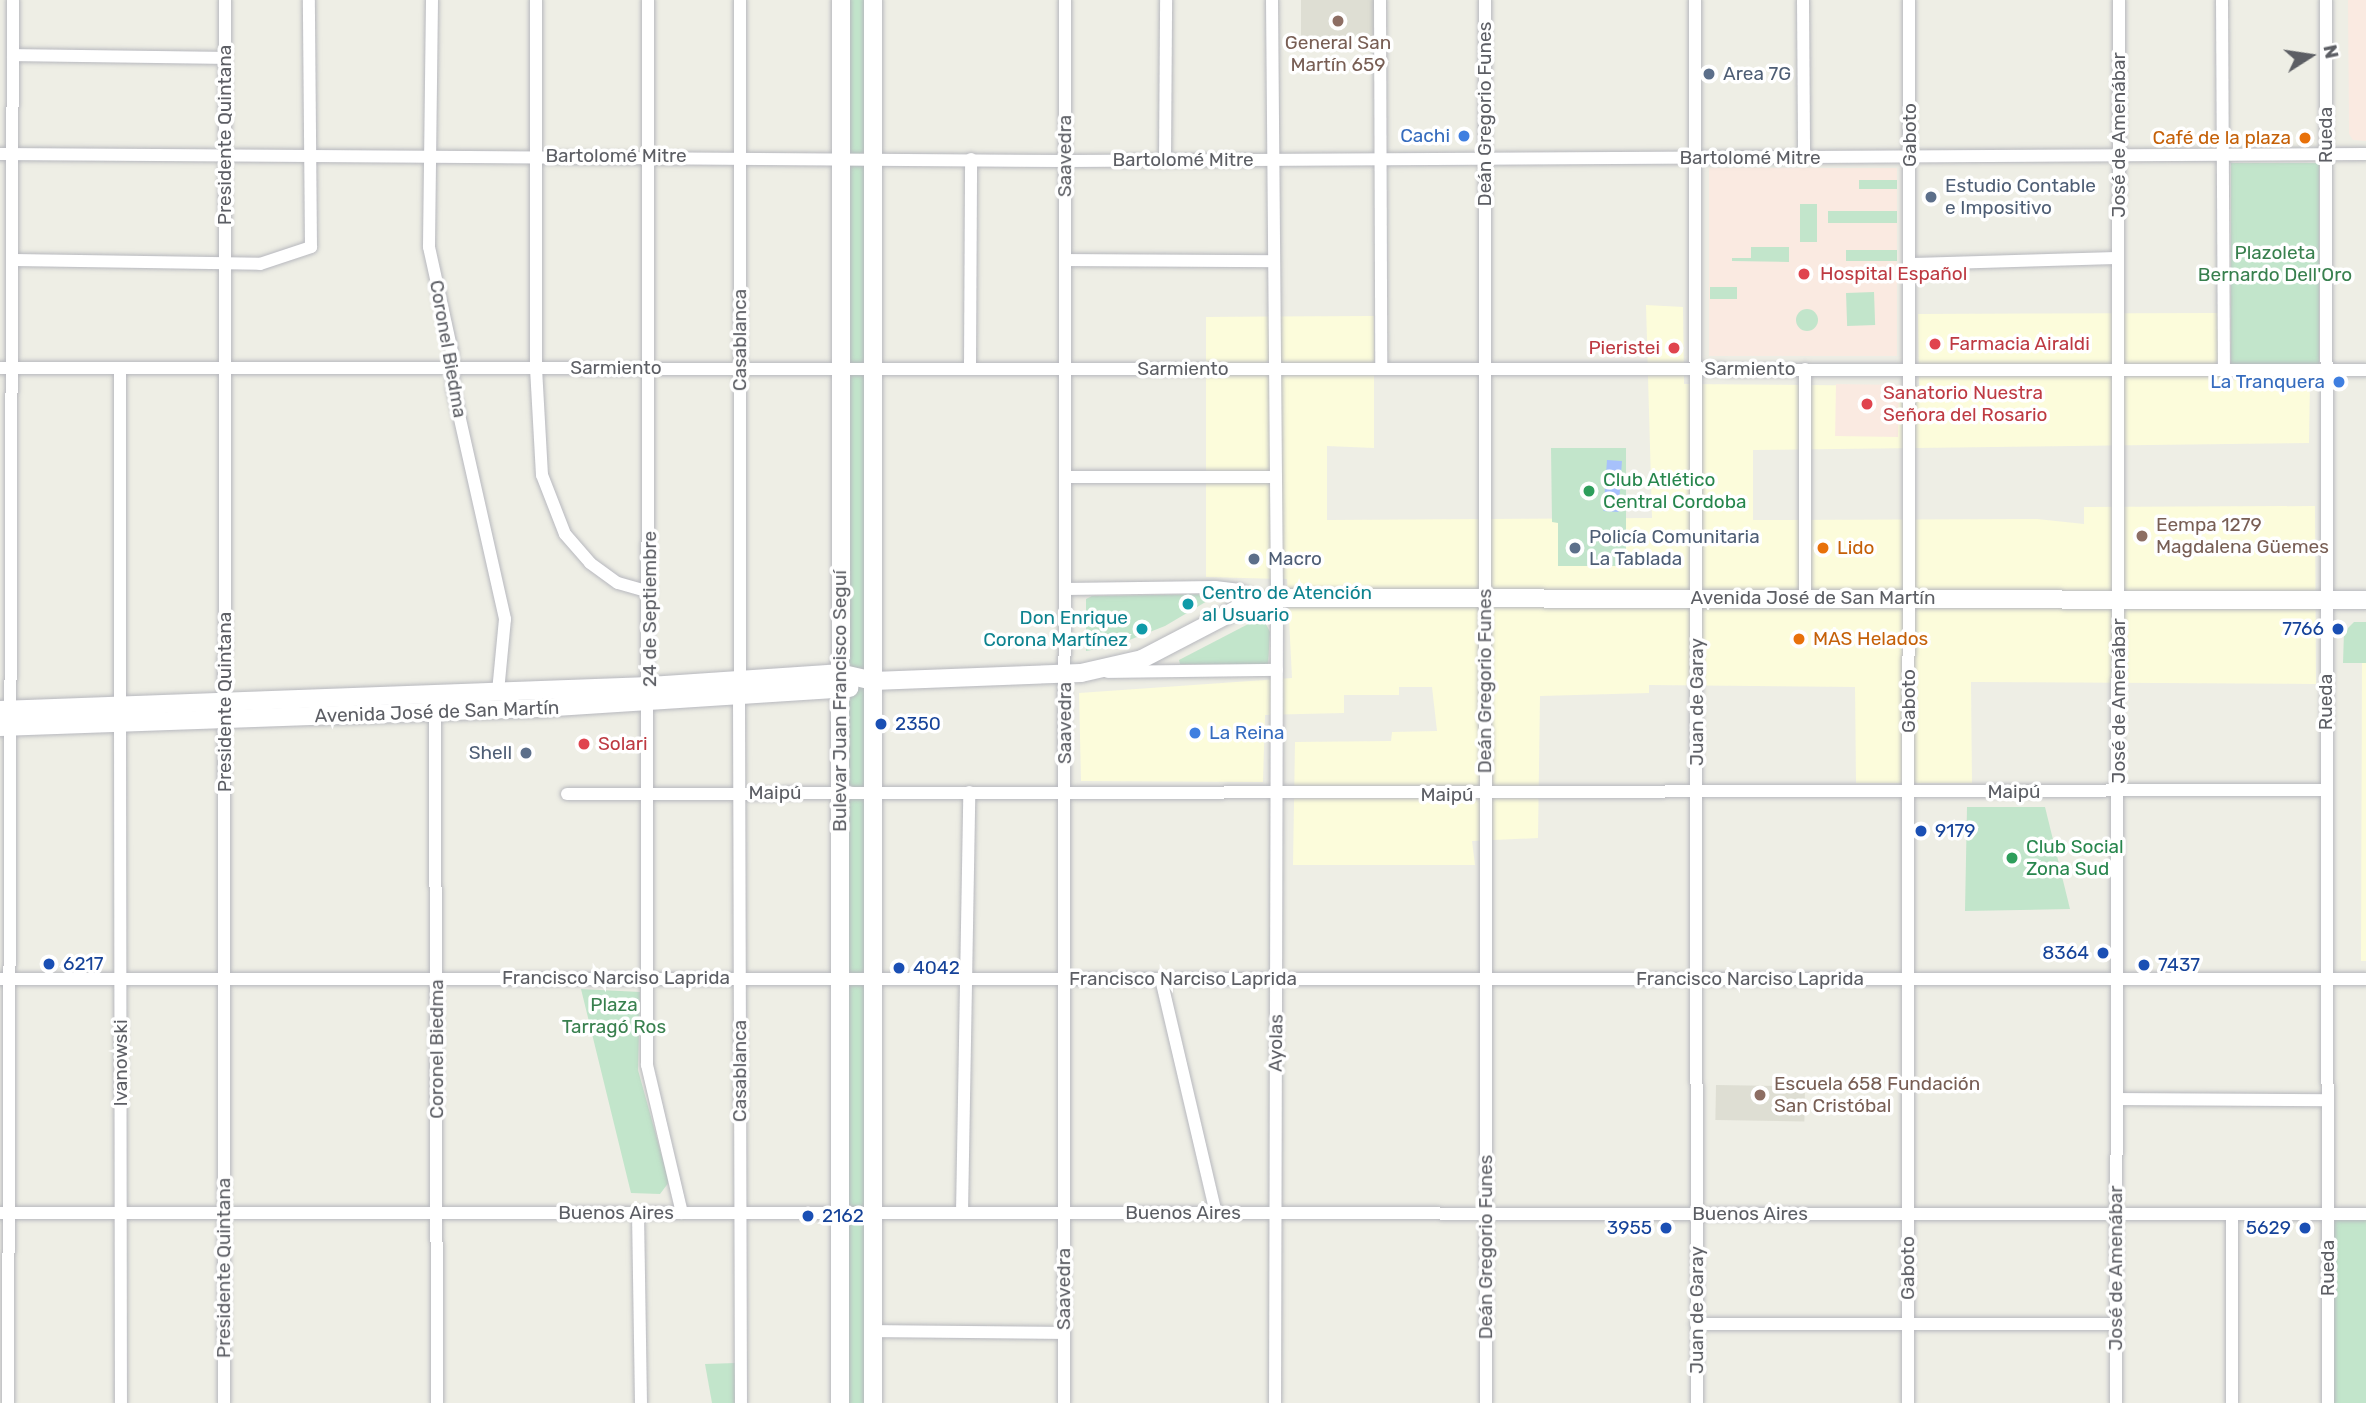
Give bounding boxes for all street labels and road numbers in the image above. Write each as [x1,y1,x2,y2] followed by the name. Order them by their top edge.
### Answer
[1474,22,1496,206] street label: Deán Gregorio Funes
[214,45,236,225] street label: Presidente Quintana
[2108,52,2130,218] street label: José de Amenábar
[1899,103,1921,167] street label: Gaboto
[2315,107,2337,163] street label: Rueda
[1054,115,1076,197] street label: Saavedra
[545,145,687,167] street label: Bartolomé Mitre
[1679,147,1821,169] street label: Bartolomé Mitre
[1112,149,1254,171] street label: Bartolomé Mitre
[425,278,471,420] street label: Coronel Biedma
[729,289,751,391] street label: Casablanca
[570,357,662,379] street label: Sarmiento
[1137,358,1229,380] street label: Sarmiento
[1704,358,1796,380] street label: Sarmiento
[639,531,661,687] street label: 24 de Septiembre
[829,570,851,832] street label: Bulevar Juan Francisco Seguí
[1691,587,1935,609] street label: Avenida José de San Martín
[1474,589,1496,773] street label: Deán Gregorio Funes
[214,612,236,792] street label: Presidente Quintana
[2108,618,2130,784] street label: José de Amenábar
[1686,638,1708,766] street label: Juan de Garay
[1898,669,1920,733] street label: Gaboto
[2315,674,2337,730] street label: Rueda
[1054,682,1076,764] street label: Saavedra
[314,696,560,728] street label: Avenida José de San Martín
[1988,781,2040,803] street label: Maipú
[749,782,801,804] street label: Maipú
[1421,784,1473,806] street label: Maipú
[502,967,730,989] street label: Francisco Narciso Laprida
[1069,968,1297,990] street label: Francisco Narciso Laprida
[1636,968,1864,990] street label: Francisco Narciso Laprida
[426,979,448,1119] street label: Coronel Biedma
[1264,1014,1288,1072] street label: Ayolas
[110,1019,132,1107] street label: Ivanowski
[729,1020,751,1122] street label: Casablanca
[1475,1155,1497,1339] street label: Deán Gregorio Funes
[213,1178,235,1358] street label: Presidente Quintana
[2105,1185,2127,1351] street label: José de Amenábar
[558,1202,674,1224] street label: Buenos Aires
[1125,1202,1241,1224] street label: Buenos Aires
[1692,1203,1808,1225] street label: Buenos Aires
[1897,1236,1919,1300] street label: Gaboto
[2317,1240,2339,1296] street label: Rueda
[1686,1246,1708,1374] street label: Juan de Garay
[1053,1248,1075,1330] street label: Saavedra

